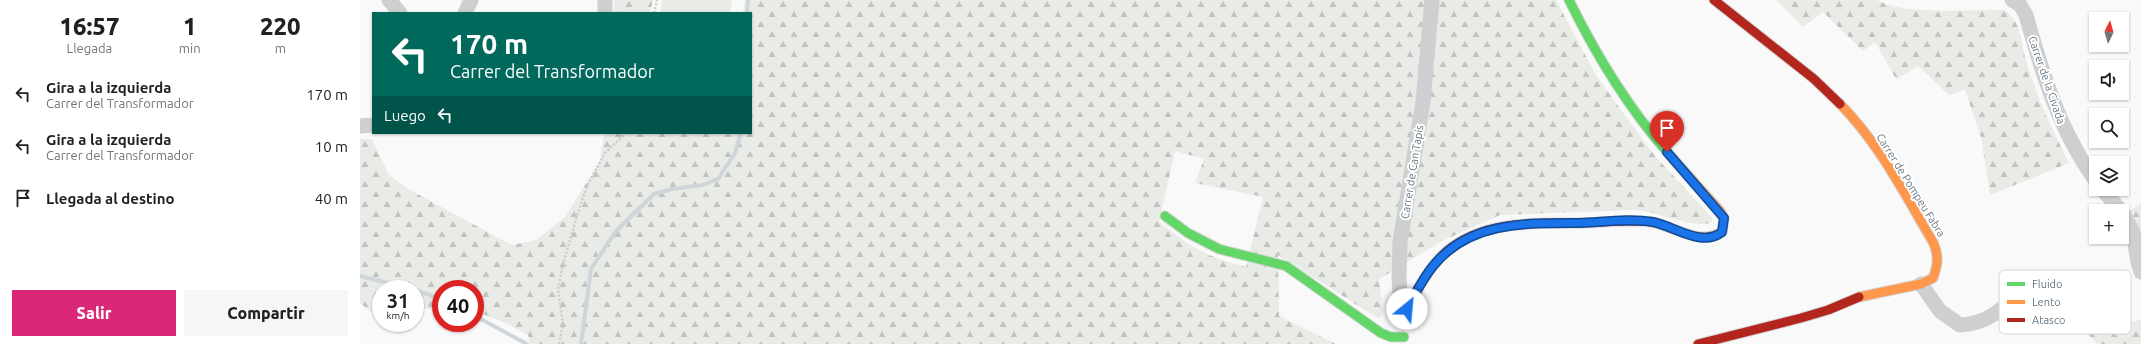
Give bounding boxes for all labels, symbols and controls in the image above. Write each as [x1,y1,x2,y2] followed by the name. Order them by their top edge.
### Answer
[2089,12,2129,52] north arrow
[2089,12,2129,244] map controls
[59,13,119,40] text: 16:57
[183,13,196,40] text: 1
[260,13,301,40] text: 220
[384,28,436,80] icon: left
[450,28,528,59] text: 170 m
[2026,35,2068,125] street label: Carrer de la Civada
[67,41,112,55] text: Llegada
[179,41,201,55] text: min
[275,41,286,55] text: m
[2089,60,2129,100] button: sound
[450,61,655,81] text: Carrer del Transformador
[46,79,172,96] text: Gira a la izquierda
[12,83,34,105] icon: left
[306,86,348,103] text: 170 m
[46,96,194,110] text: Carrer del Transformador
[434,104,456,126] icon: left
[384,107,426,124] text: Luego
[2089,108,2129,148] button: search
[1650,111,1684,152] pin
[1656,117,1678,139] icon: arrive
[1399,124,1425,220] street label: Carrer de Can Tapis
[46,131,172,148] text: Gira a la izquierda
[1874,131,1948,239] street label: Carrer de Pompeu Fabra
[12,135,34,157] icon: left
[315,138,348,155] text: 10 m
[46,148,194,162] text: Carrer del Transformador
[2089,156,2129,196] button: layers
[12,187,34,209] icon: arrive
[46,190,175,207] text: Llegada al destino
[315,190,348,207] text: 40 m
[2089,204,2129,244] button: +
[1999,270,2131,334] legend
[2032,278,2063,290] text: Fluido
[432,280,484,332] speed limit sign: 40
[1386,288,1428,330] position arrow
[387,289,409,312] text: 31
[12,290,176,336] button: Salir
[184,290,348,336] button: Compartir
[2032,296,2061,308] text: Lento
[386,310,410,321] text: km/h
[2032,314,2065,326] text: Atasco

